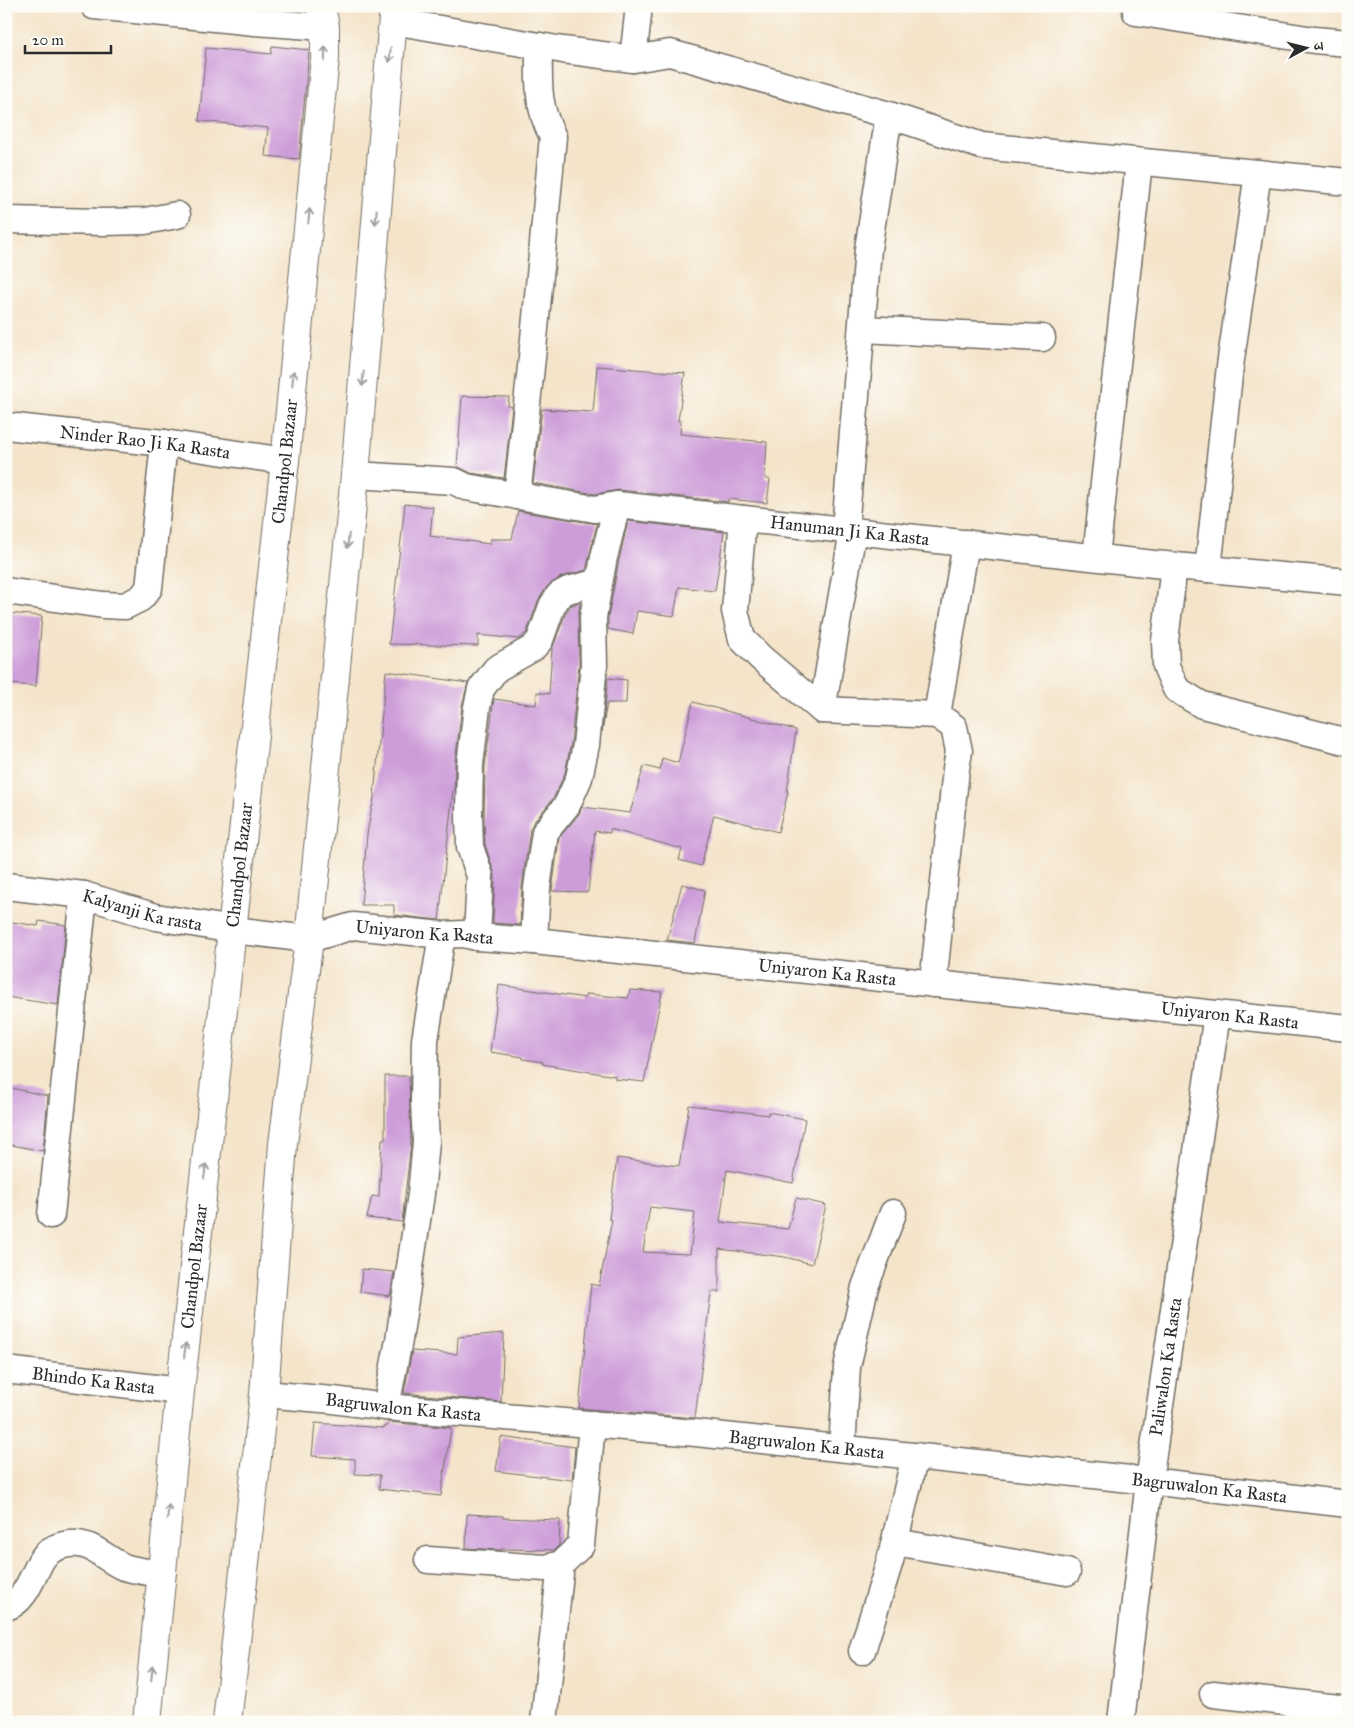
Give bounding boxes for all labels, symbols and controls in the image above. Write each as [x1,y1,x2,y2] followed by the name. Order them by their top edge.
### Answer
[25,22,111,54] scale bar
[1282,22,1332,72] north arrow
[32,31,64,49] text: 20 m
[1309,41,1327,52] text: उ
[320,46,329,62] one-way arrow
[385,47,395,63] one-way arrow
[304,208,314,224] one-way arrow
[372,208,381,224] one-way arrow
[288,370,298,386] one-way arrow
[358,370,367,386] one-way arrow
[267,398,302,525] street label: Chandpol Bazaar
[59,421,232,464] street label: Ninder Rao Ji Ka Rasta
[769,511,931,550] street label: Hanuman Ji Ka Rasta
[343,532,353,548] one-way arrow
[221,801,257,929] street label: Chandpol Bazaar
[80,884,204,936] street label: Kalyanji Ka rasta
[354,915,494,949] street label: Uniyaron Ka Rasta
[757,954,898,991] street label: Uniyaron Ka Rasta
[1160,997,1300,1034] street label: Uniyaron Ka Rasta
[200,1163,210,1179] one-way arrow
[176,1203,212,1330] street label: Chandpol Bazaar
[1145,1296,1187,1437] street label: Paliwalon Ka Rasta
[180,1342,190,1358] one-way arrow
[31,1362,157,1399] street label: Bhindo Ka Rasta
[325,1388,482,1426] street label: Bagruwalon Ka Rasta
[728,1426,886,1464] street label: Bagruwalon Ka Rasta
[1130,1468,1289,1508] street label: Bagruwalon Ka Rasta
[163,1504,173,1520] one-way arrow
[147,1666,157,1682] one-way arrow

